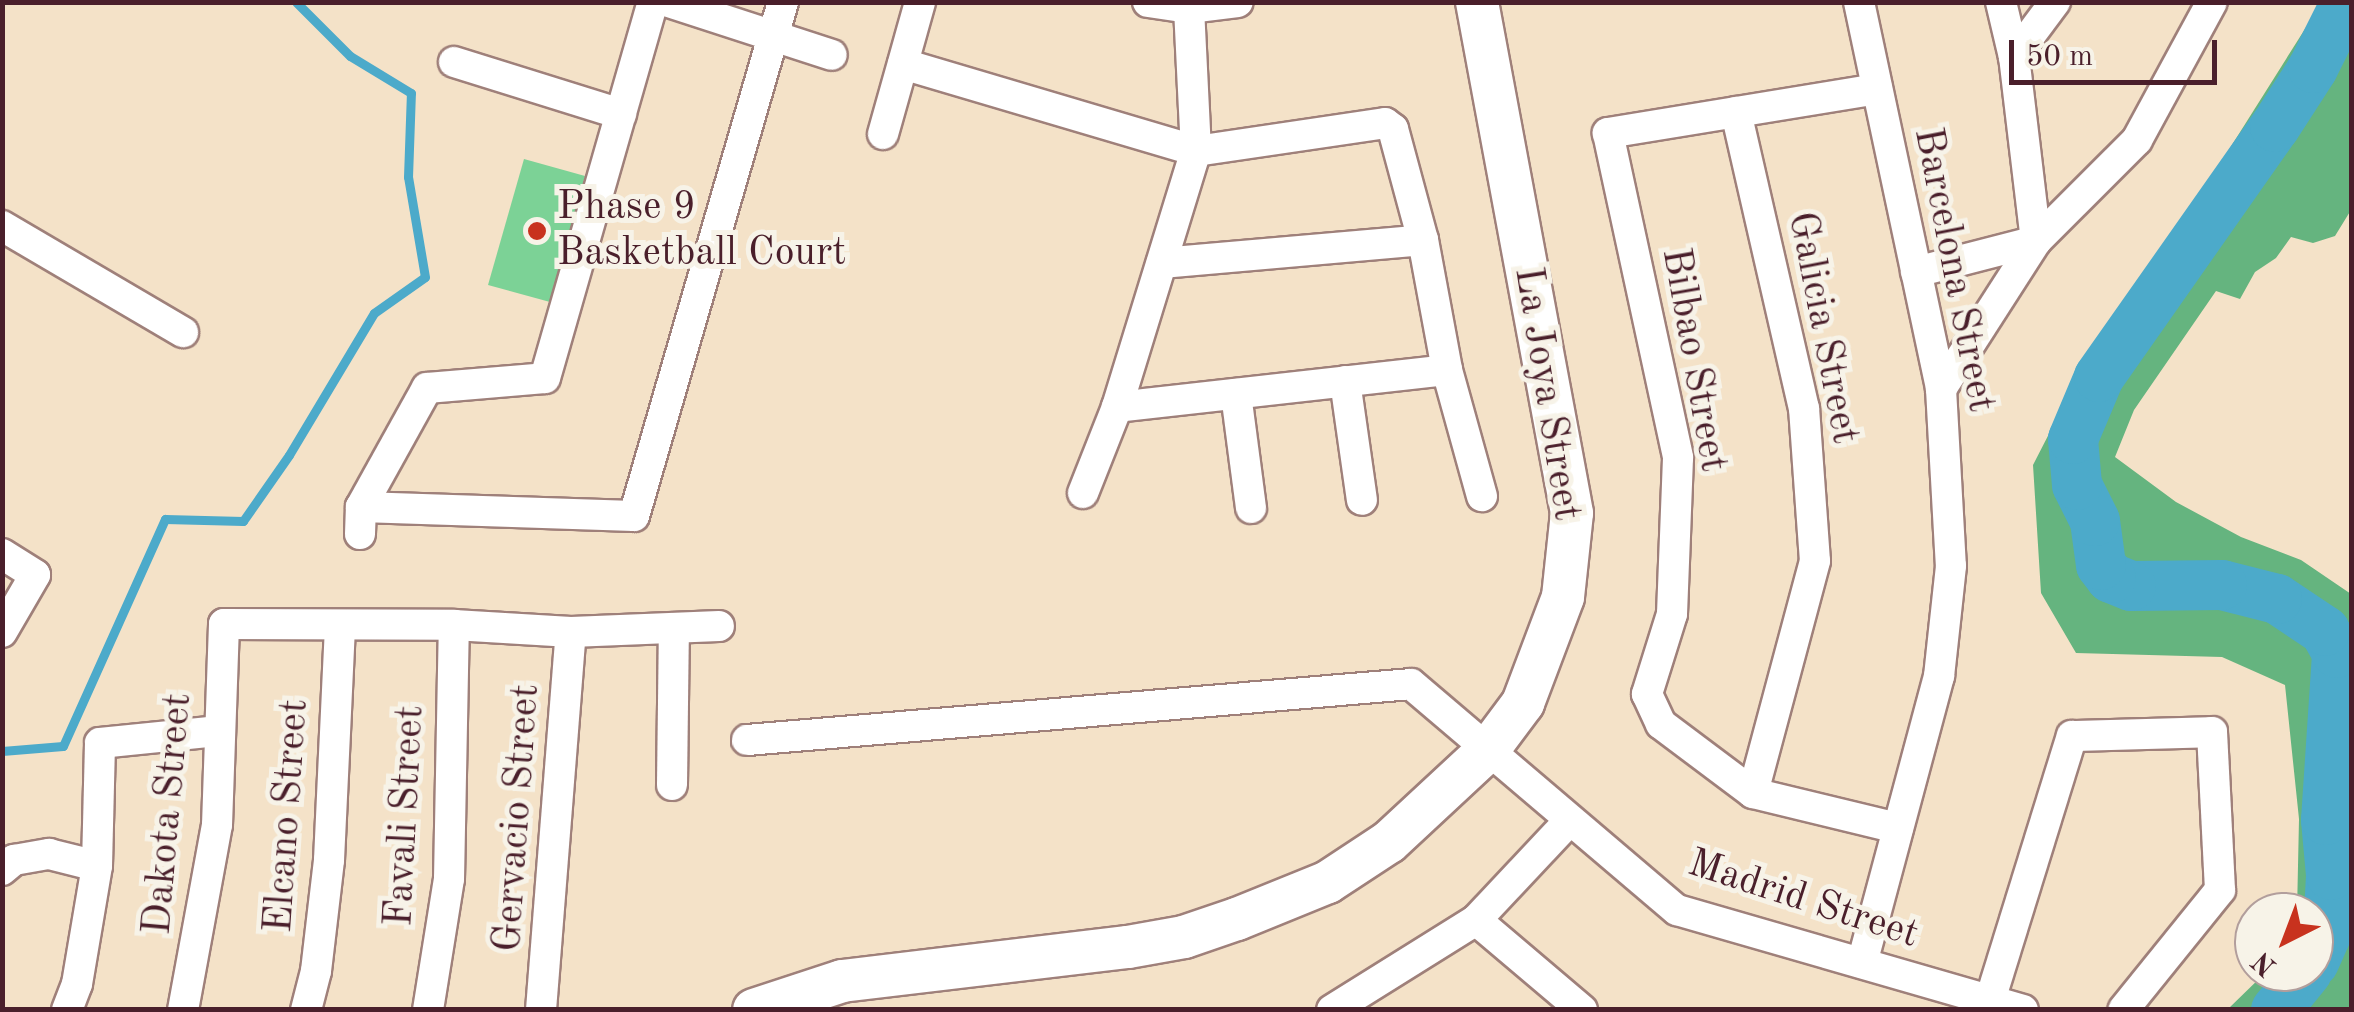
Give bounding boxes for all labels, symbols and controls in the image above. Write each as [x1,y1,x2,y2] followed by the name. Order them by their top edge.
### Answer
[2014,20,2222,82] scale bar
[2026,42,2093,72] text: 50 m
[1902,124,2004,416] street label: Barcelona Street
[557,184,846,278] place label: Phase 9 Basketball Court
[1776,208,1868,448] street label: Galicia Street
[526,220,548,242] marker: Phase 9 Basketball Court
[1650,244,1736,476] street label: Bilbao Street
[1502,264,1590,524] street label: La Joya Street
[485,682,551,954] street label: Gervacio Street
[135,691,203,937] street label: Dakota Street
[256,697,320,935] street label: Elcano Street
[376,704,436,928] street label: Favali Street
[1682,840,1924,960] street label: Madrid Street
[2234,892,2334,992] north arrow
[2248,945,2283,980] text: N

